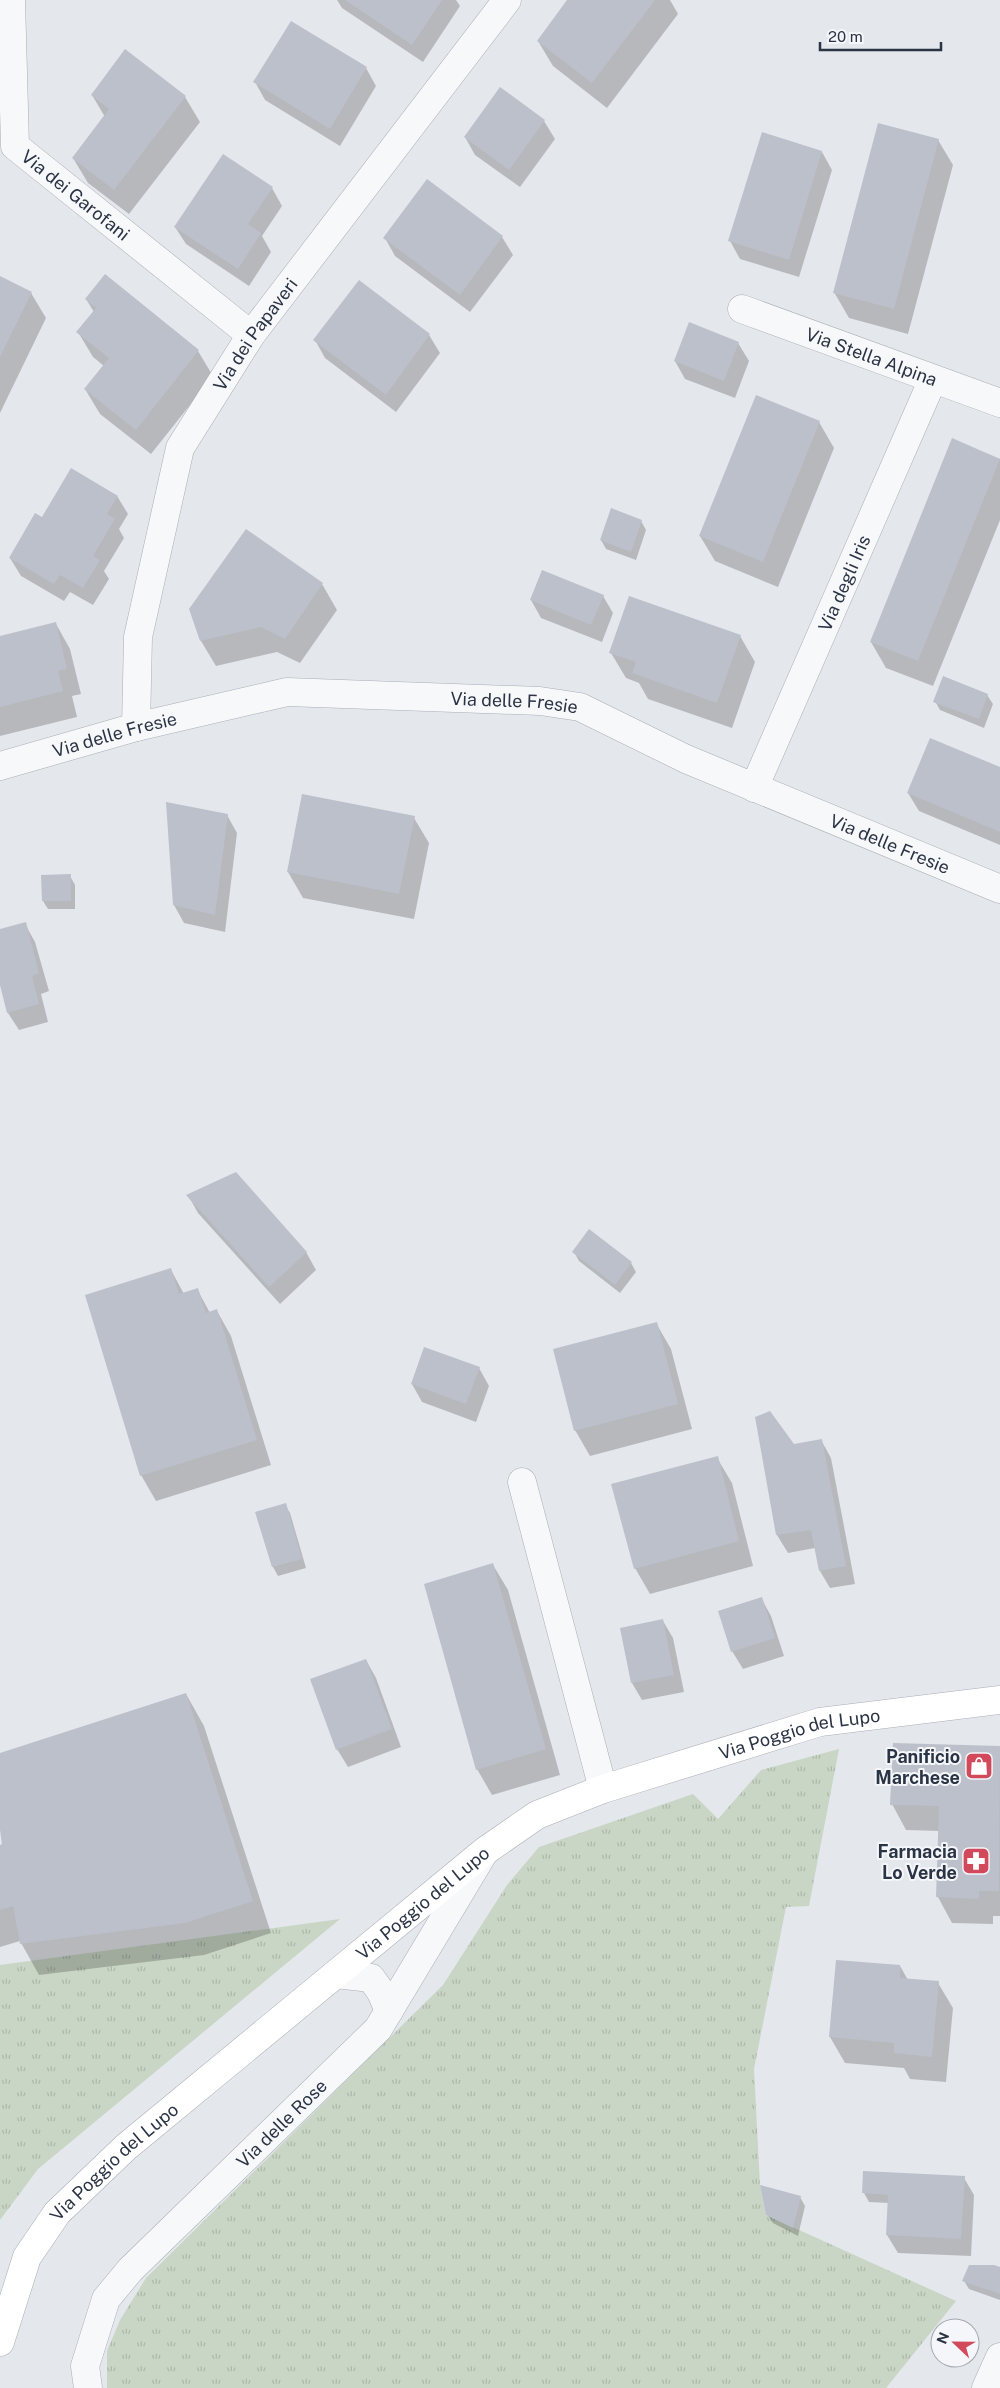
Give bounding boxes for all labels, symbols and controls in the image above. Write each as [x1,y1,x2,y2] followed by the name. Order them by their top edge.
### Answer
[820,20,941,52] scale bar
[828,28,863,45] text: 20 m
[18,145,134,244] street label: Via dei Garofani
[208,274,301,394] street label: Via dei Papaveri
[803,323,940,390] street label: Via Stella Alpina
[814,532,874,634] street label: Via degli Iris
[450,687,579,717] street label: Via delle Fresie
[50,707,179,761] street label: Via delle Fresie
[827,809,953,878] street label: Via delle Fresie
[716,1704,881,1763] street label: Via Poggio del Lupo
[875,1746,960,1788] place label: Panificio Marchese
[964,1751,994,1781] shop icon: Panificio Marchese
[877,1841,957,1883] place label: Farmacia Lo Verde
[352,1842,493,1964] street label: Via Poggio del Lupo
[961,1846,991,1876] pharmacy icon: Farmacia Lo Verde
[232,2074,331,2172] street label: Via delle Rose
[45,2098,182,2224] street label: Via Poggio del Lupo
[930,2318,980,2368] north arrow
[933,2330,952,2346] text: N

